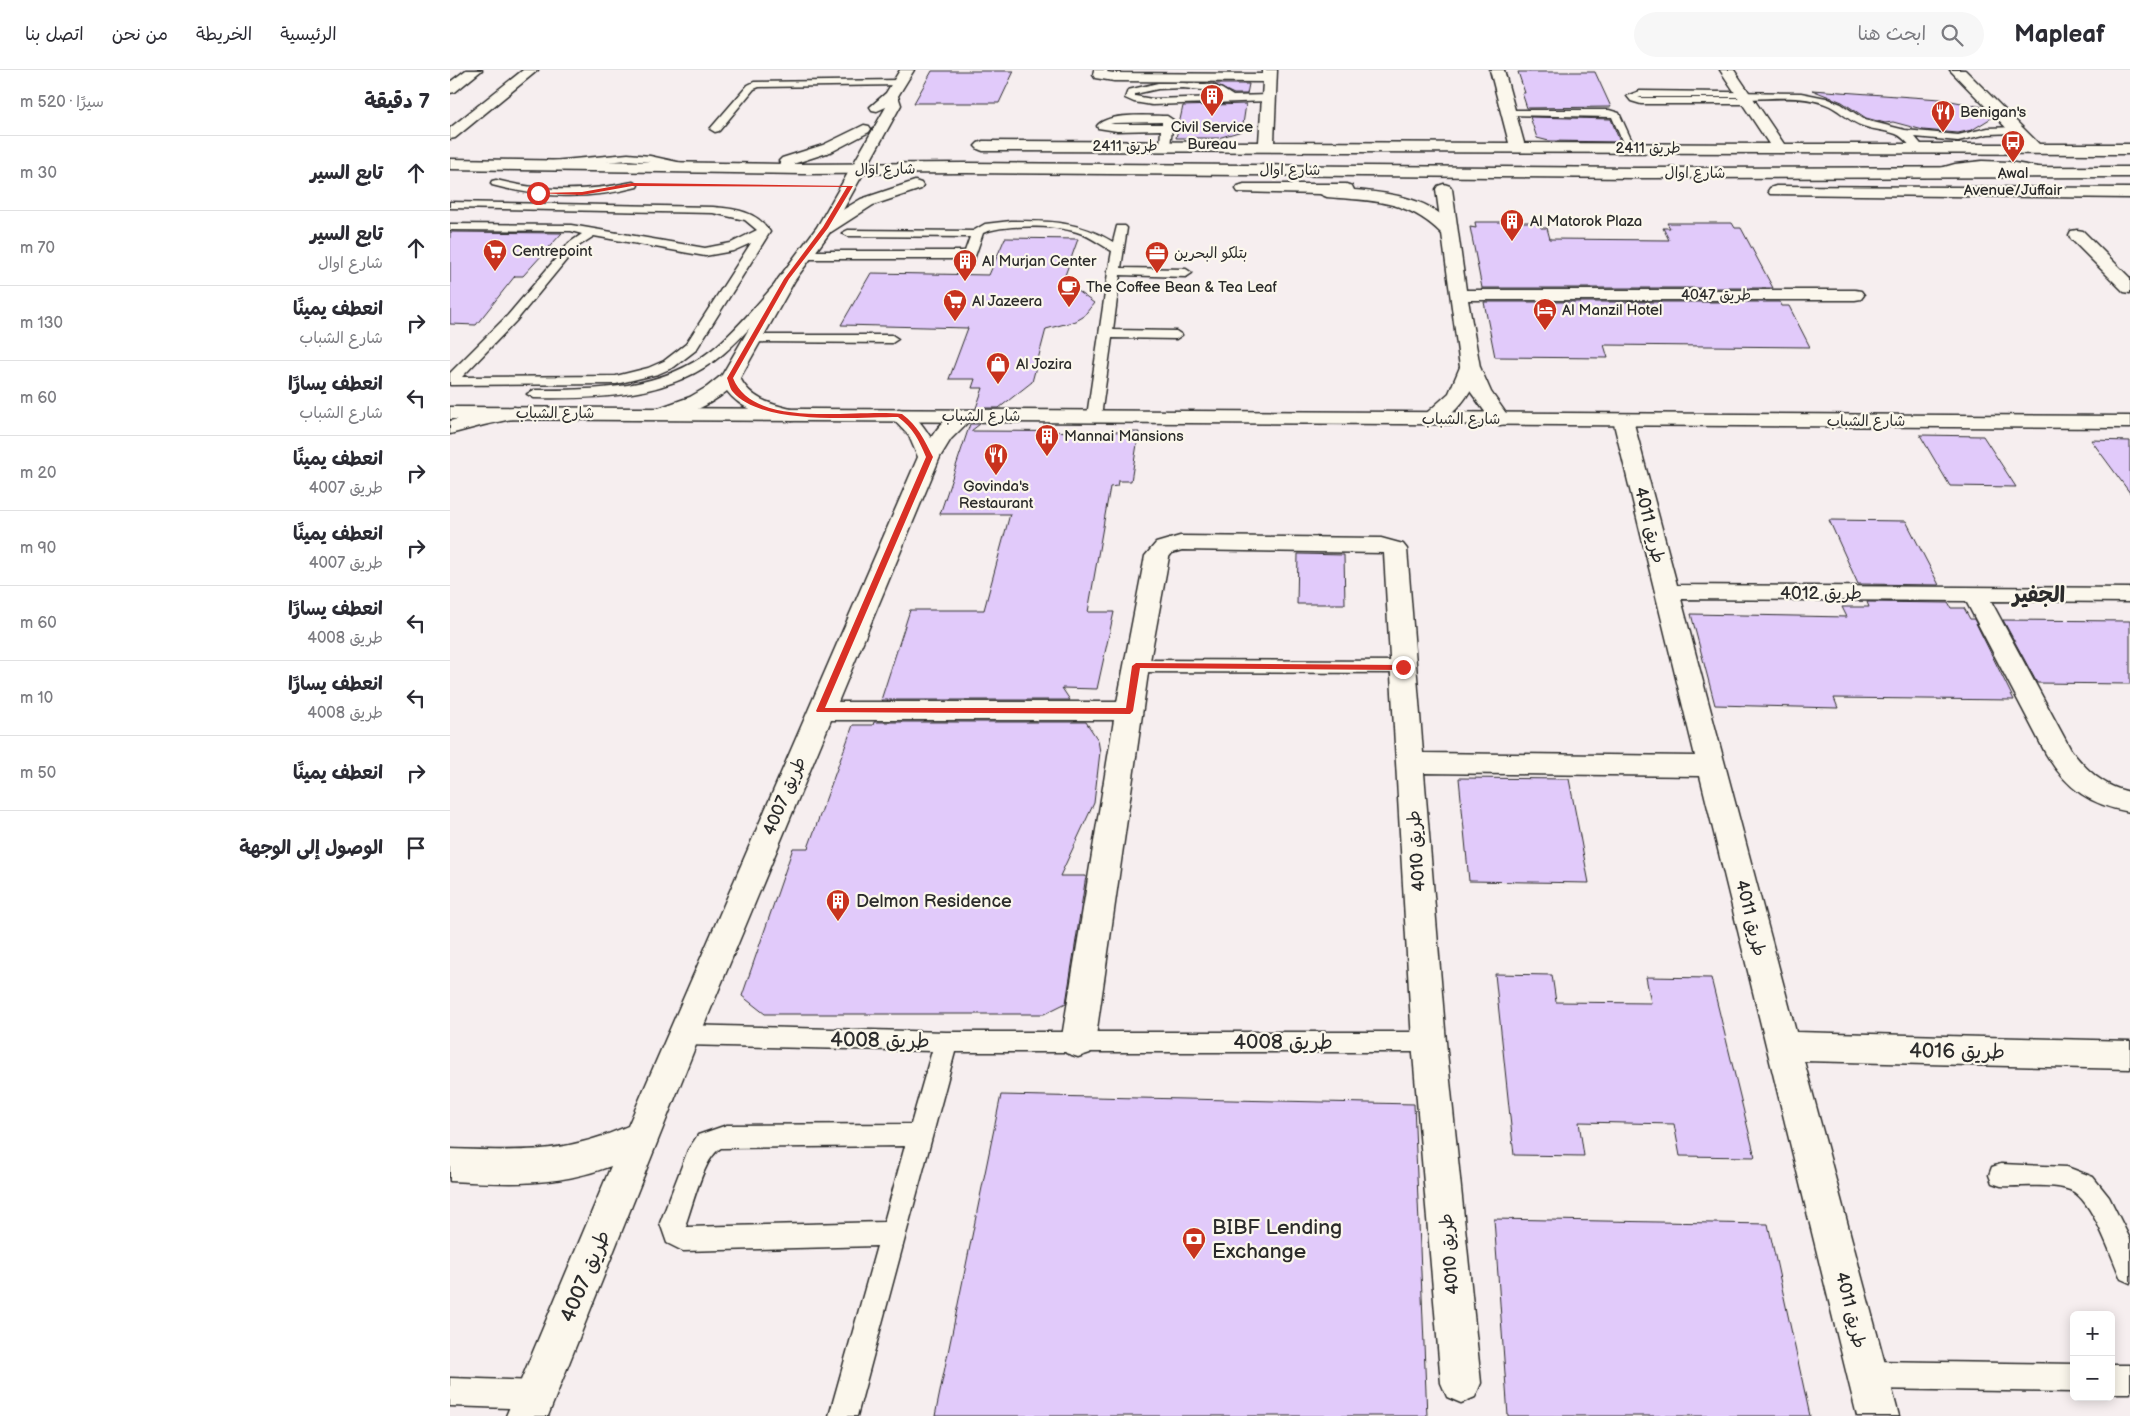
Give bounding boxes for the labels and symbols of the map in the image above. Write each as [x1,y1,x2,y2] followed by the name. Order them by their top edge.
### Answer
[1199,83,1225,117] building icon: Civil Service Bureau
[1930,99,1956,133] restaurant icon: Benigan's
[1960,103,2027,122] place label: Benigan's
[1171,118,1253,154] place label: Civil Service Bureau
[2000,129,2026,163] bus stop icon: Awal Avenue/Juffair
[1093,137,1157,156] street label: طريق 2411
[1616,139,1680,158] street label: طريق 2411
[854,159,916,180] street label: شارع اوال
[1260,161,1320,180] street label: شارع اوال
[1665,164,1725,183] street label: شارع اوال
[1964,164,2063,200] place label: Awal Avenue/Juffair
[527,182,550,205] route start
[1499,208,1525,242] building icon: Al Matorok Plaza
[1530,212,1642,231] place label: Al Matorok Plaza
[482,238,508,272] supermarket icon: Centrepoint
[1144,240,1170,274] office icon: بتلكو البحرين
[512,242,593,261] place label: Centrepoint
[1174,244,1247,263] place label: بتلكو البحرين
[952,248,978,282] building icon: Al Murjan Center
[982,252,1097,271] place label: Al Murjan Center
[1056,274,1082,308] cafe icon: The Coffee Bean & Tea Leaf
[1086,278,1278,297] place label: The Coffee Bean & Tea Leaf
[1681,286,1751,305] street label: طريق 4047
[942,288,968,322] supermarket icon: Al Jazeera
[972,292,1042,311] place label: Al Jazeera
[1532,297,1558,331] hotel icon: Al Manzil Hotel
[1562,301,1662,320] place label: Al Manzil Hotel
[985,351,1011,385] shop icon: Al Jozira
[1016,355,1072,374] place label: Al Jozira
[516,404,594,423] street label: شارع الشباب
[942,407,1020,426] street label: شارع الشباب
[1422,410,1500,429] street label: شارع الشباب
[1827,412,1905,431] street label: شارع الشباب
[1034,423,1060,457] building icon: Mannai Mansions
[1064,427,1184,446] place label: Mannai Mansions
[983,442,1009,476] restaurant icon: Govinda's Restaurant
[959,477,1034,513] place label: Govinda's Restaurant
[1630,485,1669,566] street label: طريق 4011
[2011,582,2065,609] district label: الجفير
[1780,583,1862,604] street label: طريق 4012
[1392,656,1415,679] route end
[758,754,810,839] street label: طريق 4007
[1403,809,1430,892] street label: طريق 4010
[1731,878,1770,959] street label: طريق 4011
[825,888,851,922] building icon: Delmon Residence
[856,891,1012,912] place label: Delmon Residence
[830,1027,930,1054] street label: طريق 4008
[1233,1030,1333,1055] street label: طريق 4008
[1909,1038,2005,1065] street label: طريق 4016
[1435,1212,1464,1296] street label: طريق 4010
[1212,1215,1342,1264] place label: BIBF Lending Exchange
[555,1226,616,1326] street label: طريق 4007
[1181,1226,1207,1260] bank icon: BIBF Lending Exchange
[1831,1270,1870,1351] street label: طريق 4011

